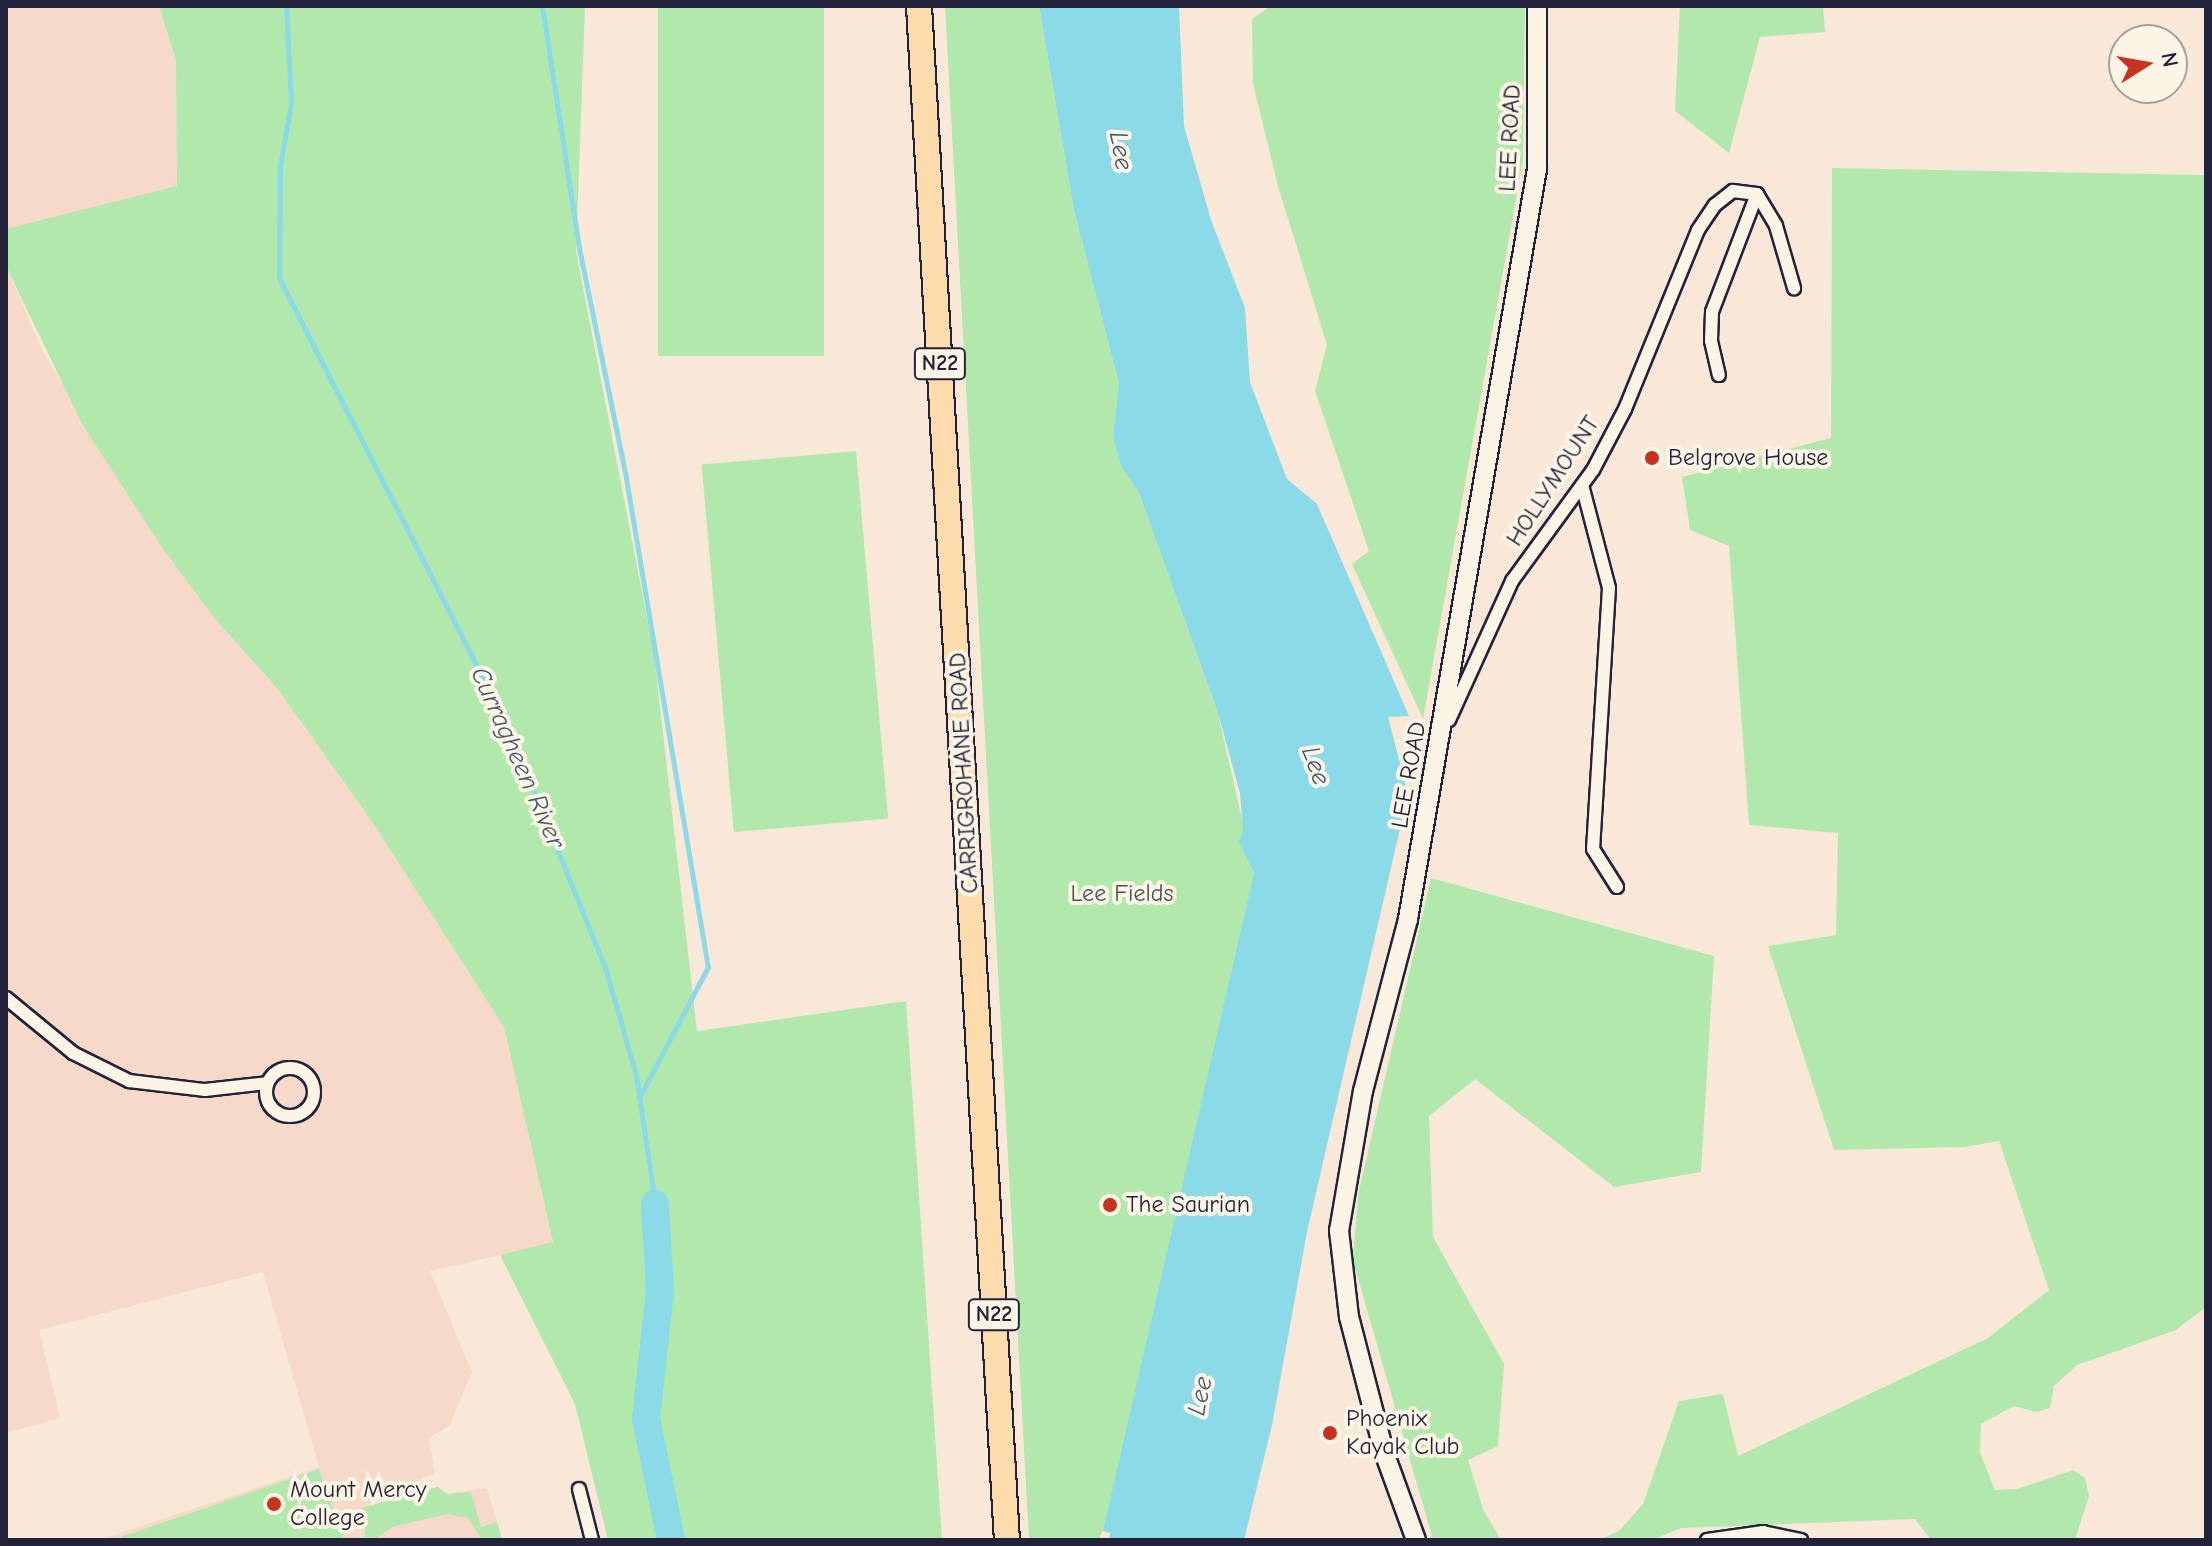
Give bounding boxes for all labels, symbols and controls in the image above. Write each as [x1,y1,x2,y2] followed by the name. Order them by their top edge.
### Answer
[2108,24,2188,104] north arrow
[2155,50,2184,69] text: N
[1493,83,1527,193] street label: LEE ROAD
[1101,129,1139,173] water label: Lee
[912,346,968,382] road number: N22
[1500,410,1606,552] street label: HOLLYMOUNT
[1668,444,1828,472] place label: Belgrove House
[1643,449,1661,467] marker: Belgrove House
[943,652,985,894] street label: CARRIGROHANE ROAD
[463,662,571,854] water label: Curragheen River
[1385,719,1433,831] street label: LEE ROAD
[1294,742,1336,790] water label: Lee
[1071,880,1173,908] park label: Lee Fields
[1126,1191,1250,1219] place label: The Saurian
[1101,1196,1119,1214] marker: The Saurian
[966,1297,1022,1333] road number: N22
[1182,1374,1220,1418] water label: Lee
[1346,1405,1459,1461] place label: Phoenix Kayak Club
[1321,1424,1339,1442] marker: Phoenix Kayak Club
[290,1476,426,1532] place label: Mount Mercy College
[265,1495,283,1513] marker: Mount Mercy College

